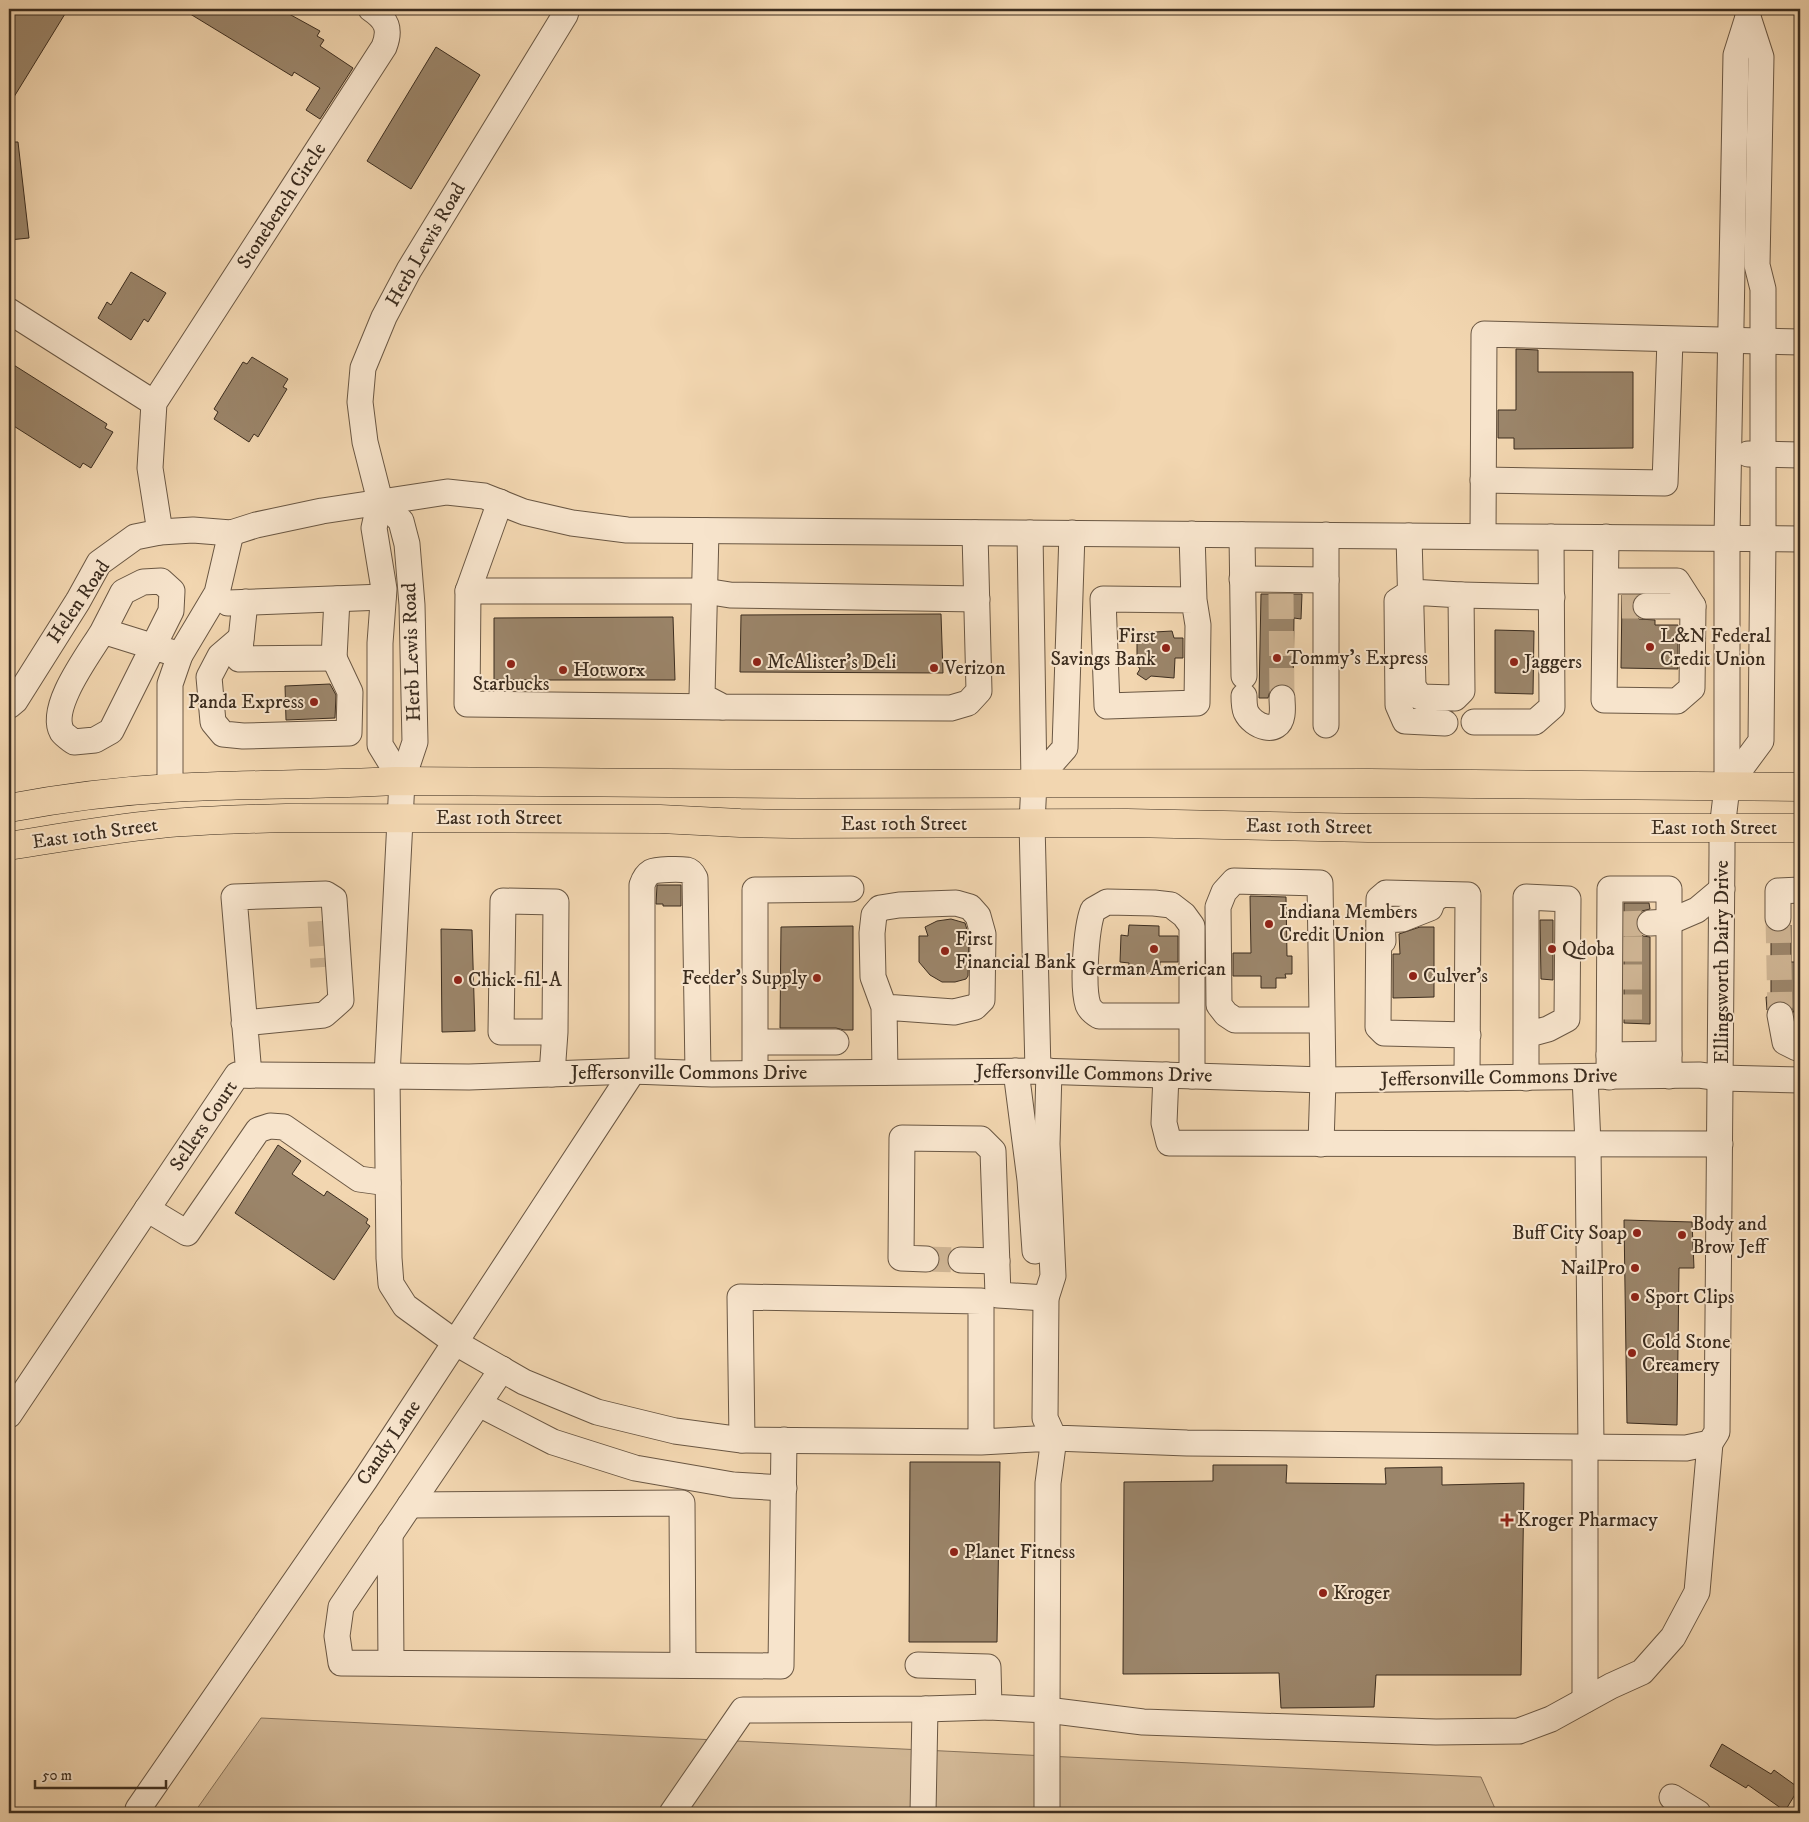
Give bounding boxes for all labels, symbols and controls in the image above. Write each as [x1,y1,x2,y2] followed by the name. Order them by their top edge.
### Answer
[232,138,332,274] street label: Stonebench Circle
[380,179,472,311] street label: Herb Lewis Road
[42,556,116,648] street label: Helen Road
[397,582,427,722] street label: Herb Lewis Road
[1050,624,1156,672] place label: First Savings Bank
[1660,624,1771,672] place label: L&N Federal Credit Union
[1644,641,1656,653] marker: L&N Federal Credit Union
[1160,642,1172,654] marker: First Savings Bank
[1287,646,1429,671] place label: Tommy's Express
[767,650,896,675] place label: McAlister's Deli
[1522,650,1582,675] place label: Jaggers
[1271,652,1283,664] marker: Tommy's Express
[751,656,763,668] marker: McAlister's Deli
[943,656,1006,681] place label: Verizon
[1508,656,1520,668] marker: Jaggers
[505,658,517,670] marker: Starbucks
[573,658,645,683] place label: Hotworx
[928,662,940,674] marker: Verizon
[557,664,569,676] marker: Hotworx
[472,672,550,697] place label: Starbucks
[188,690,304,715] place label: Panda Express
[308,696,320,708] marker: Panda Express
[436,806,562,831] street label: East 10th Street
[841,812,967,837] street label: East 10th Street
[31,813,159,855] street label: East 10th Street
[1246,813,1372,841] street label: East 10th Street
[1651,816,1777,841] street label: East 10th Street
[1710,860,1735,1064] street label: Ellingsworth Dairy Drive
[1279,900,1418,948] place label: Indiana Members Credit Union
[1263,918,1275,930] marker: Indiana Members Credit Union
[955,927,1076,975] place label: First Financial Bank
[1562,937,1615,962] place label: Qdoba
[1148,943,1160,955] marker: German American
[1546,943,1558,955] marker: Qdoba
[939,945,951,957] marker: First Financial Bank
[1082,957,1227,982] place label: German American
[1423,964,1488,989] place label: Culver's
[682,966,807,991] place label: Feeder's Supply
[468,968,562,993] place label: Chick-fil-A
[1407,970,1419,982] marker: Culver's
[811,972,823,984] marker: Feeder's Supply
[452,974,464,986] marker: Chick-fil-A
[973,1059,1213,1089] street label: Jeffersonville Commons Drive
[569,1061,807,1086] street label: Jeffersonville Commons Drive
[1378,1063,1618,1093] street label: Jeffersonville Commons Drive
[165,1076,243,1176] street label: Sellers Court
[1692,1212,1770,1260] place label: Body and Brow Jeff
[1512,1221,1627,1246] place label: Buff City Soap
[1631,1227,1643,1239] marker: Buff City Soap
[1676,1229,1688,1241] marker: Body and Brow Jeff
[1561,1256,1625,1281] place label: NailPro
[1629,1262,1641,1274] marker: NailPro
[1645,1285,1735,1310] place label: Sport Clips
[1629,1291,1641,1303] marker: Sport Clips
[1642,1330,1731,1378] place label: Cold Stone Creamery
[1626,1347,1638,1359] marker: Cold Stone Creamery
[351,1396,427,1490] street label: Candy Lane
[1517,1508,1658,1533] place label: Kroger Pharmacy
[1501,1514,1513,1526] marker: Kroger Pharmacy
[964,1540,1075,1565] place label: Planet Fitness
[948,1546,960,1558] marker: Planet Fitness
[1333,1581,1390,1606] place label: Kroger
[1317,1587,1329,1599] marker: Kroger
[35,1757,166,1789] scale bar
[42,1766,72,1785] text: 50 m

